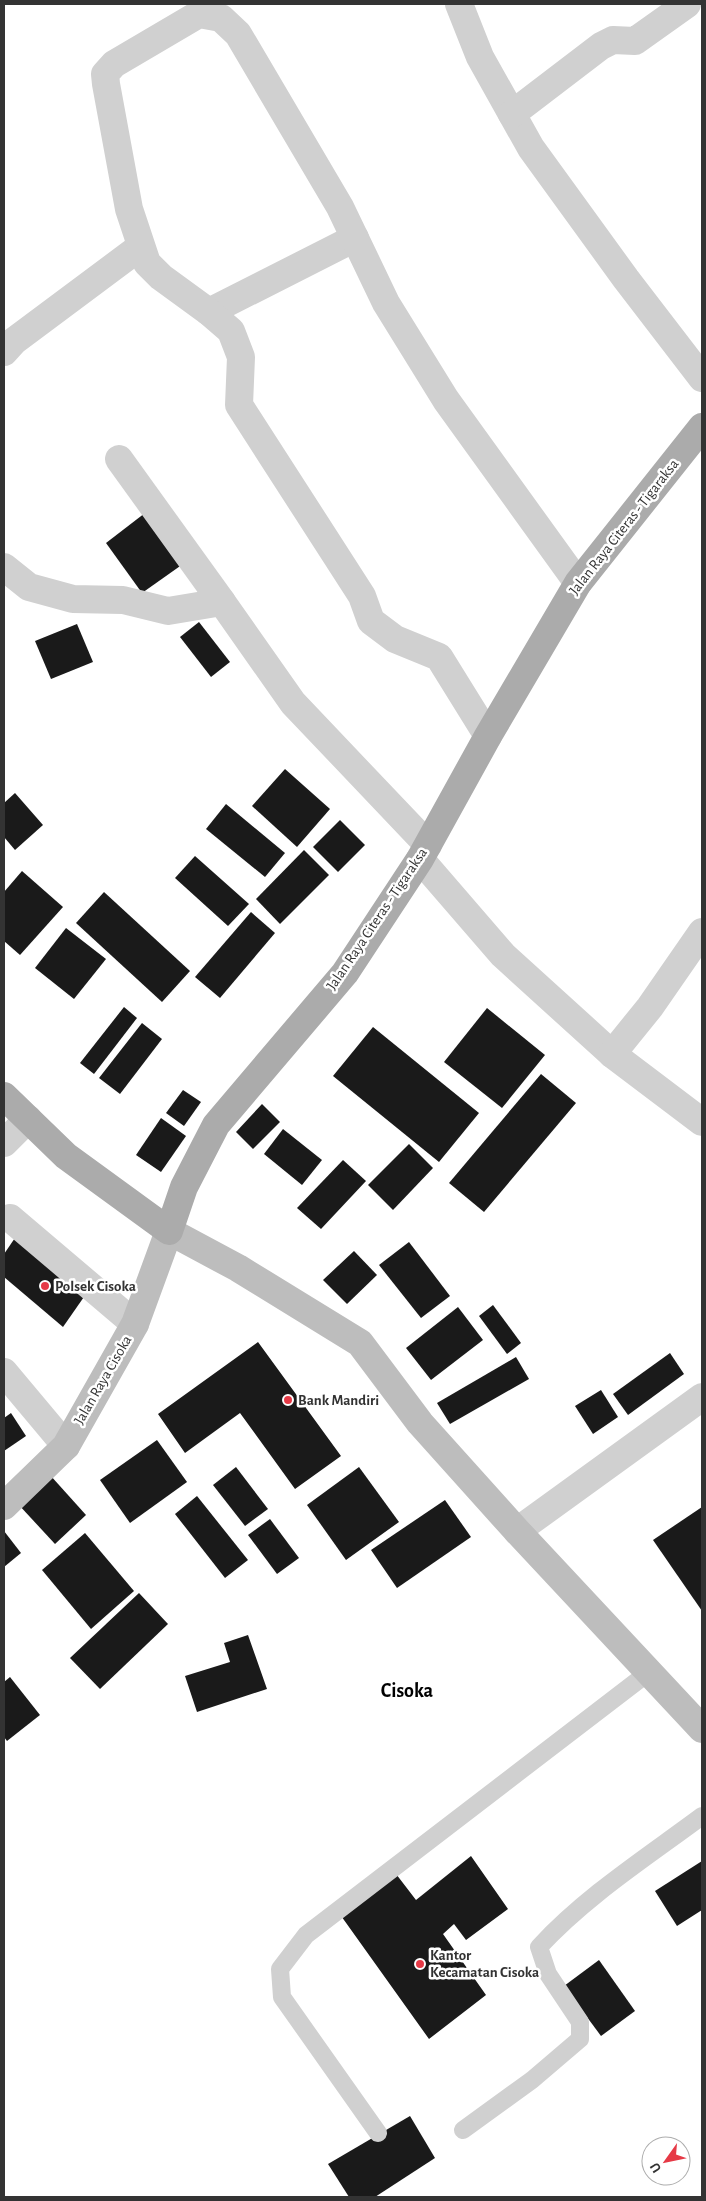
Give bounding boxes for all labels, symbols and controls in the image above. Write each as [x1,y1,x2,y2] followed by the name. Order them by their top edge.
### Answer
[566,456,682,598] street label: Jalan Raya Citeras - Tigaraksa
[324,845,430,993] street label: Jalan Raya Citeras - Tigaraksa
[55,1279,136,1294] place label: Polsek Cisoka
[39,1280,51,1292] marker: Polsek Cisoka
[71,1333,135,1427] street label: Jalan Raya Cisoka
[298,1393,379,1408] place label: Bank Mandiri
[282,1394,294,1406] marker: Bank Mandiri
[381,1681,434,1701] district label: Cisoka
[430,1948,539,1980] place label: Kantor Kecamatan Cisoka
[414,1958,426,1970] marker: Kantor Kecamatan Cisoka
[641,2136,691,2186] north arrow
[648,2160,664,2175] text: U

